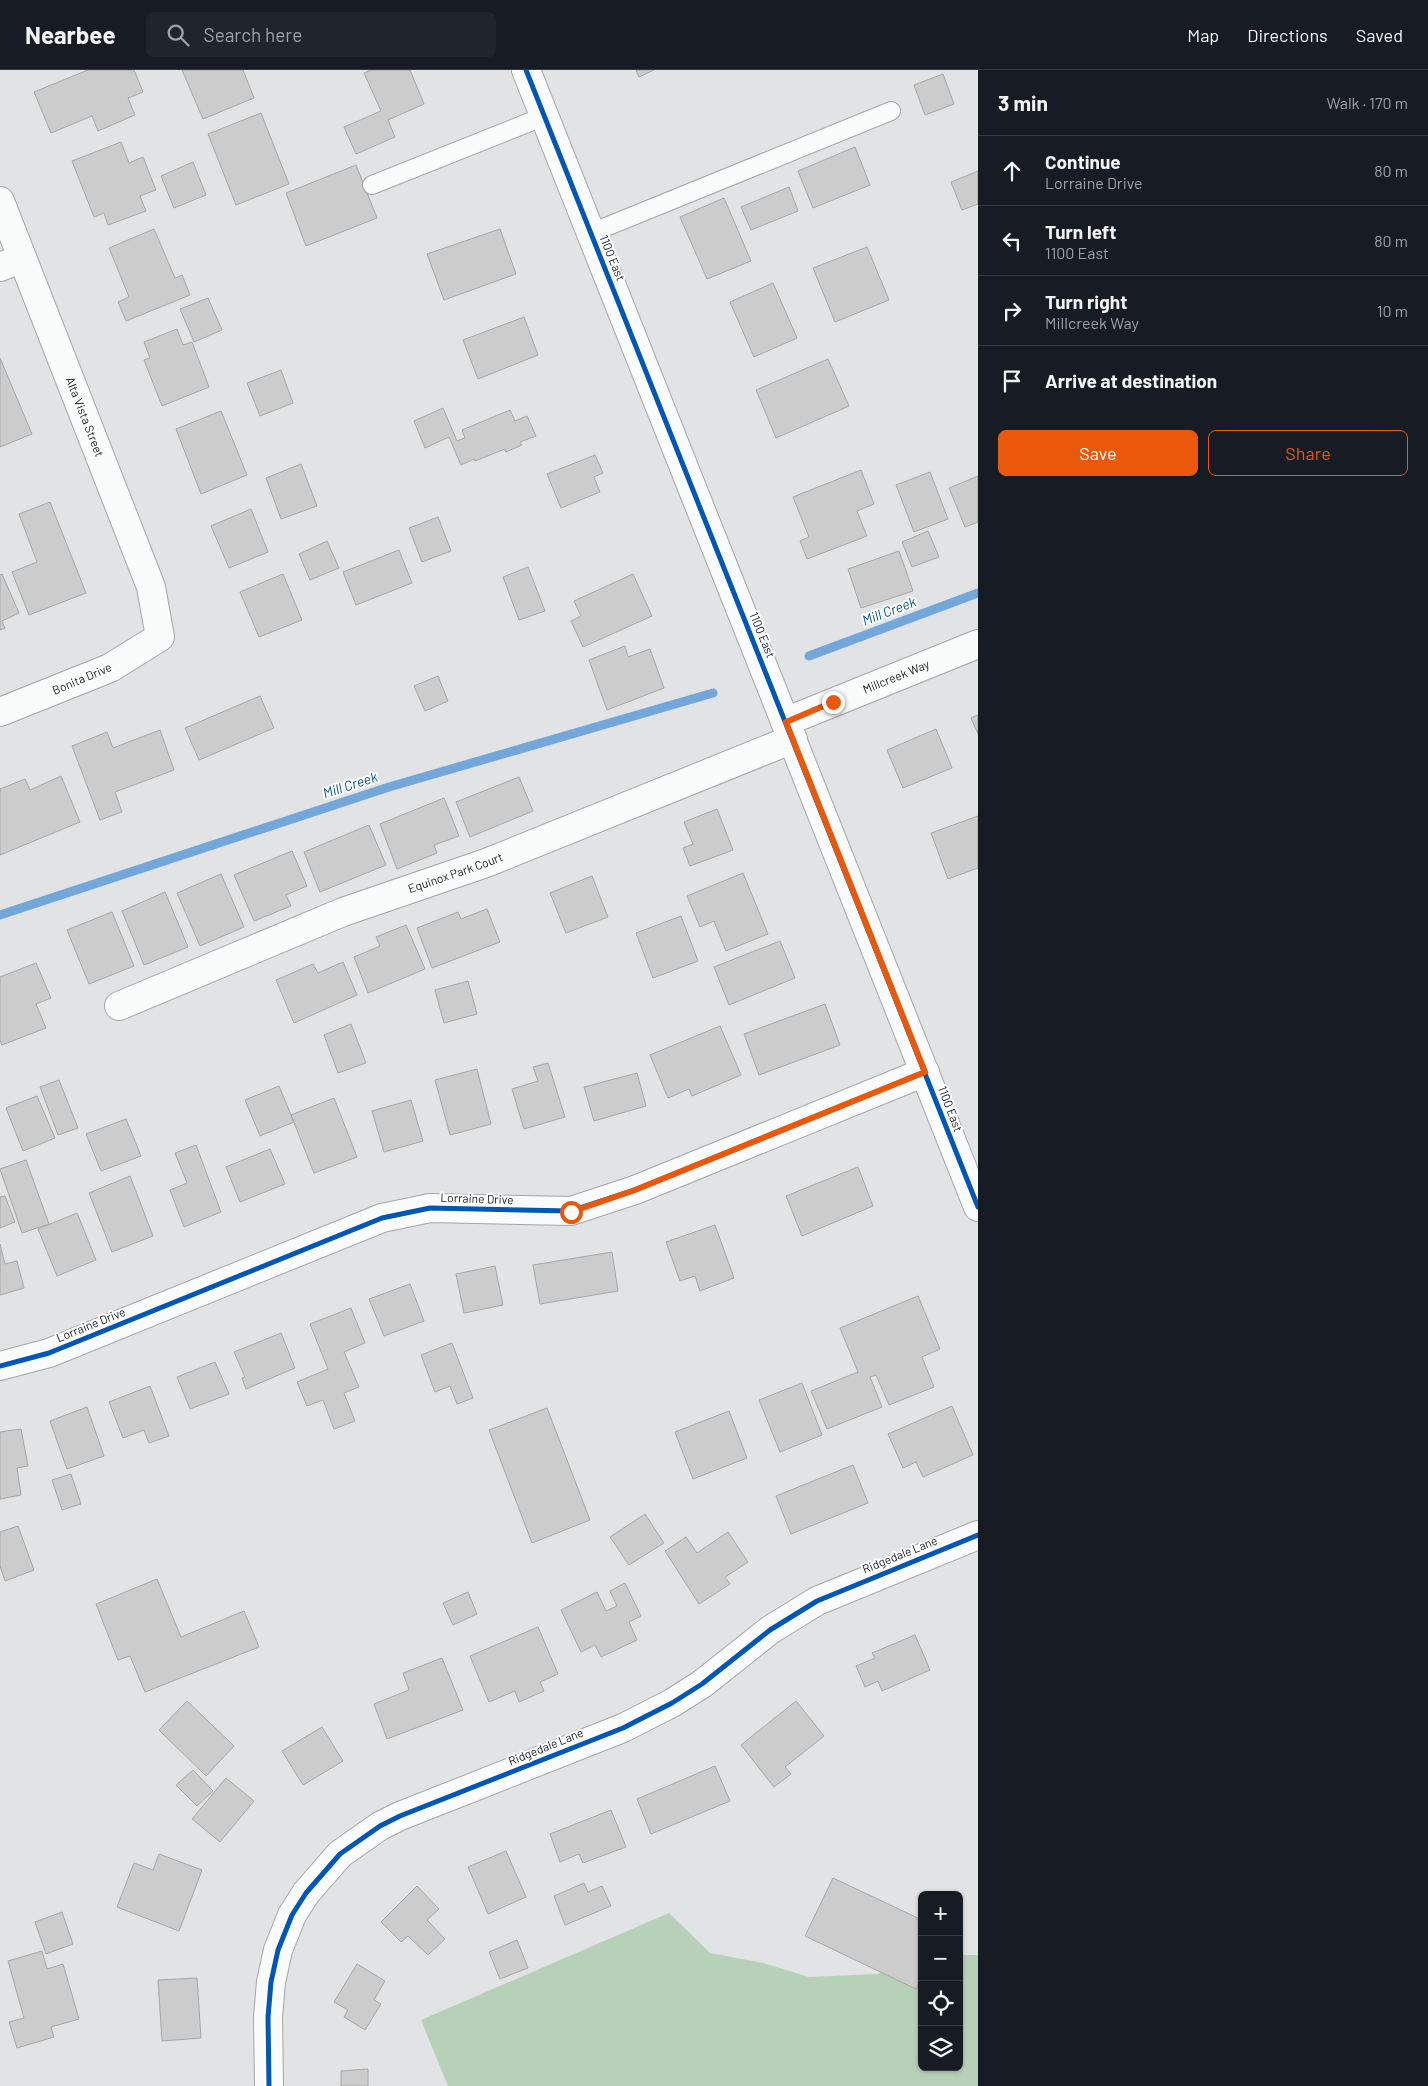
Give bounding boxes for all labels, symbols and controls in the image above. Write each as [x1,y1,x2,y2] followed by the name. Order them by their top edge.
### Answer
[146,12,496,57] search box
[25,20,116,49] text: Nearbee
[164,21,192,49] icon: search
[204,23,302,46] text: Search here
[1187,24,1219,46] text: Map
[1247,24,1328,46] text: Directions
[1356,24,1403,46] text: Saved
[998,90,1048,115] text: 3 min
[1326,93,1408,112] text: Walk · 170 m
[1045,150,1121,173] text: Continue
[998,157,1026,185] icon: ahead
[1374,161,1408,180] text: 80 m
[1045,173,1143,192] text: Lorraine Drive
[1045,220,1116,243] text: Turn left
[998,227,1026,255] icon: left
[1374,231,1408,250] text: 80 m
[597,233,628,282] street label: 1100 East
[1045,243,1109,262] text: 1100 East
[1045,290,1127,313] text: Turn right
[998,297,1026,325] icon: right
[1377,301,1408,320] text: 10 m
[1045,313,1139,332] text: Millcreek Way
[998,367,1026,395] icon: arrive
[1045,369,1217,392] text: Arrive at destination
[64,375,107,459] street label: Alta Vista Street
[998,430,1198,476] button: Save
[1208,430,1408,476] button: Share
[859,592,918,629] water label: Mill Creek
[747,610,778,659] street label: 1100 East
[861,656,932,696] street label: Millcreek Way
[50,659,113,697] street label: Bonita Drive
[822,691,845,714] route end
[320,768,380,801] water label: Mill Creek
[406,849,505,895] street label: Equinox Park Court
[936,1084,966,1134] street label: 1100 East
[440,1190,514,1206] street label: Lorraine Drive
[560,1201,583,1224] route start
[54,1304,127,1344] street label: Lorraine Drive
[860,1533,939,1576] street label: Ridgedale Lane
[506,1725,585,1768] street label: Ridgedale Lane
[918,1891,963,2071] map controls
[918,1891,963,1936] button: +
[918,1936,963,1981] button: −
[918,1981,963,2026] button: locate
[918,2026,963,2071] button: layers

